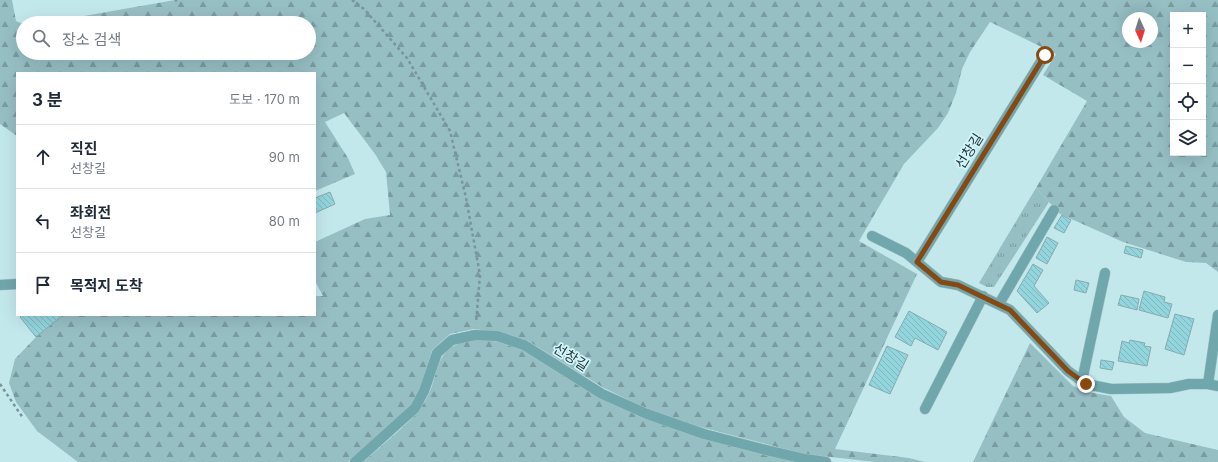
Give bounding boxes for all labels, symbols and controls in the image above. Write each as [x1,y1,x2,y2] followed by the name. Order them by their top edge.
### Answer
[1122,12,1158,48] north arrow
[1170,12,1206,156] map controls
[1170,12,1206,48] button: +
[16,16,316,60] search box
[30,27,52,49] icon: search
[62,30,121,49] text: 장소 검색
[1036,46,1054,64] route start
[1170,48,1206,84] button: −
[1170,84,1206,120] button: locate
[32,90,63,110] text: 3 분
[229,91,300,107] text: 도보 · 170 m
[1170,120,1206,156] button: layers
[951,130,986,172] street label: 선창길
[70,139,98,158] text: 직진
[32,146,54,168] icon: ahead
[269,149,300,165] text: 90 m
[70,160,106,176] text: 선창길
[70,203,111,222] text: 좌회전
[32,210,54,232] icon: left
[269,213,300,229] text: 80 m
[70,224,106,240] text: 선창길
[32,274,54,296] icon: arrive
[70,276,143,295] text: 목적지 도착
[550,339,592,374] street label: 선창길
[1077,375,1095,393] route end

